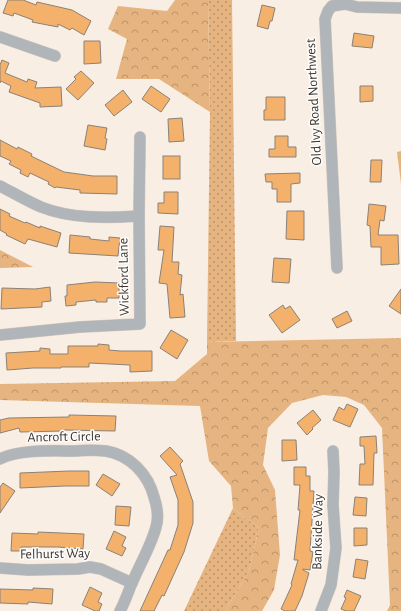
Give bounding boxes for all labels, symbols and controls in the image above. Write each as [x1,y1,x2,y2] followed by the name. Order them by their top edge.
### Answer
[304,38,324,166] street label: Old Ivy Road Northwest
[116,238,132,316] street label: Wickford Lane
[27,429,101,445] street label: Ancroft Circle
[310,494,326,570] street label: Bankside Way
[20,546,90,562] street label: Felhurst Way

